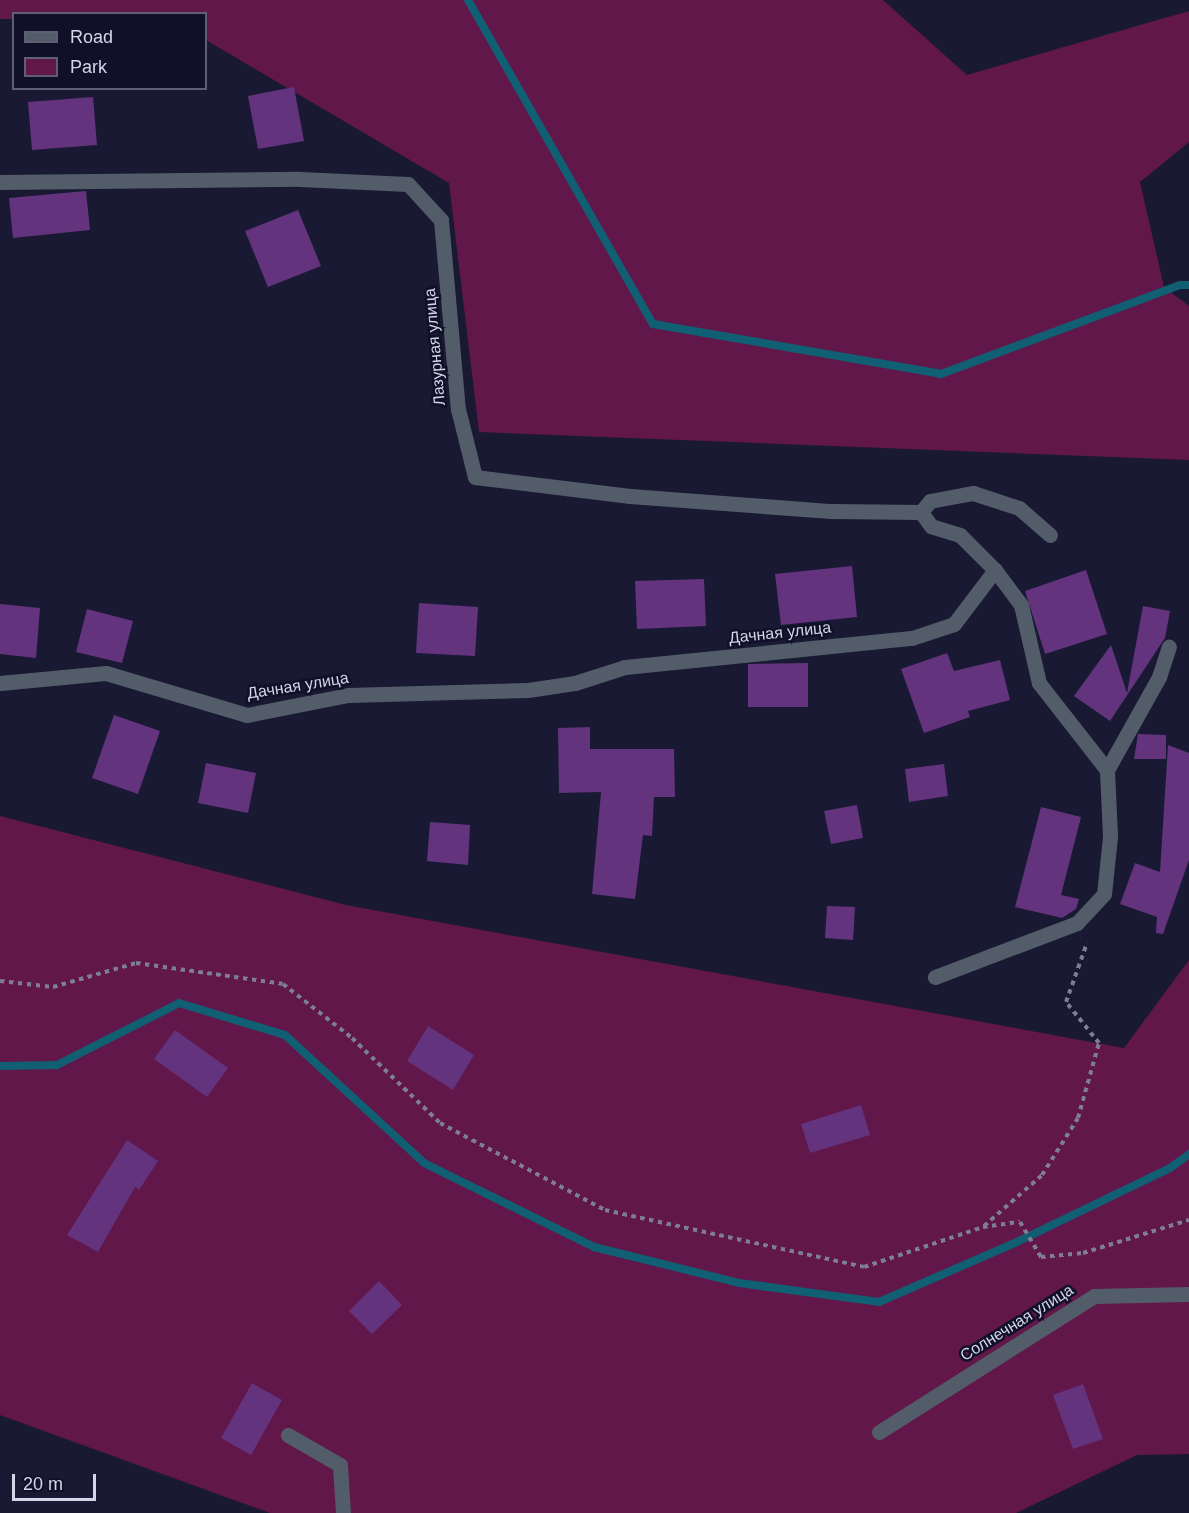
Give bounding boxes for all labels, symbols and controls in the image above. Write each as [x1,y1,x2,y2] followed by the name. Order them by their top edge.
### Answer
[12,12,207,90] legend
[70,27,113,47] text: Road
[70,57,107,77] text: Park
[420,287,450,407] street label: Лазурная улица
[728,618,832,648] street label: Дачная улица
[246,668,350,704] street label: Дачная улица
[957,1280,1077,1366] street label: Солнечная улица
[15,1462,99,1500] scale bar
[23,1474,63,1494] text: 20 m

